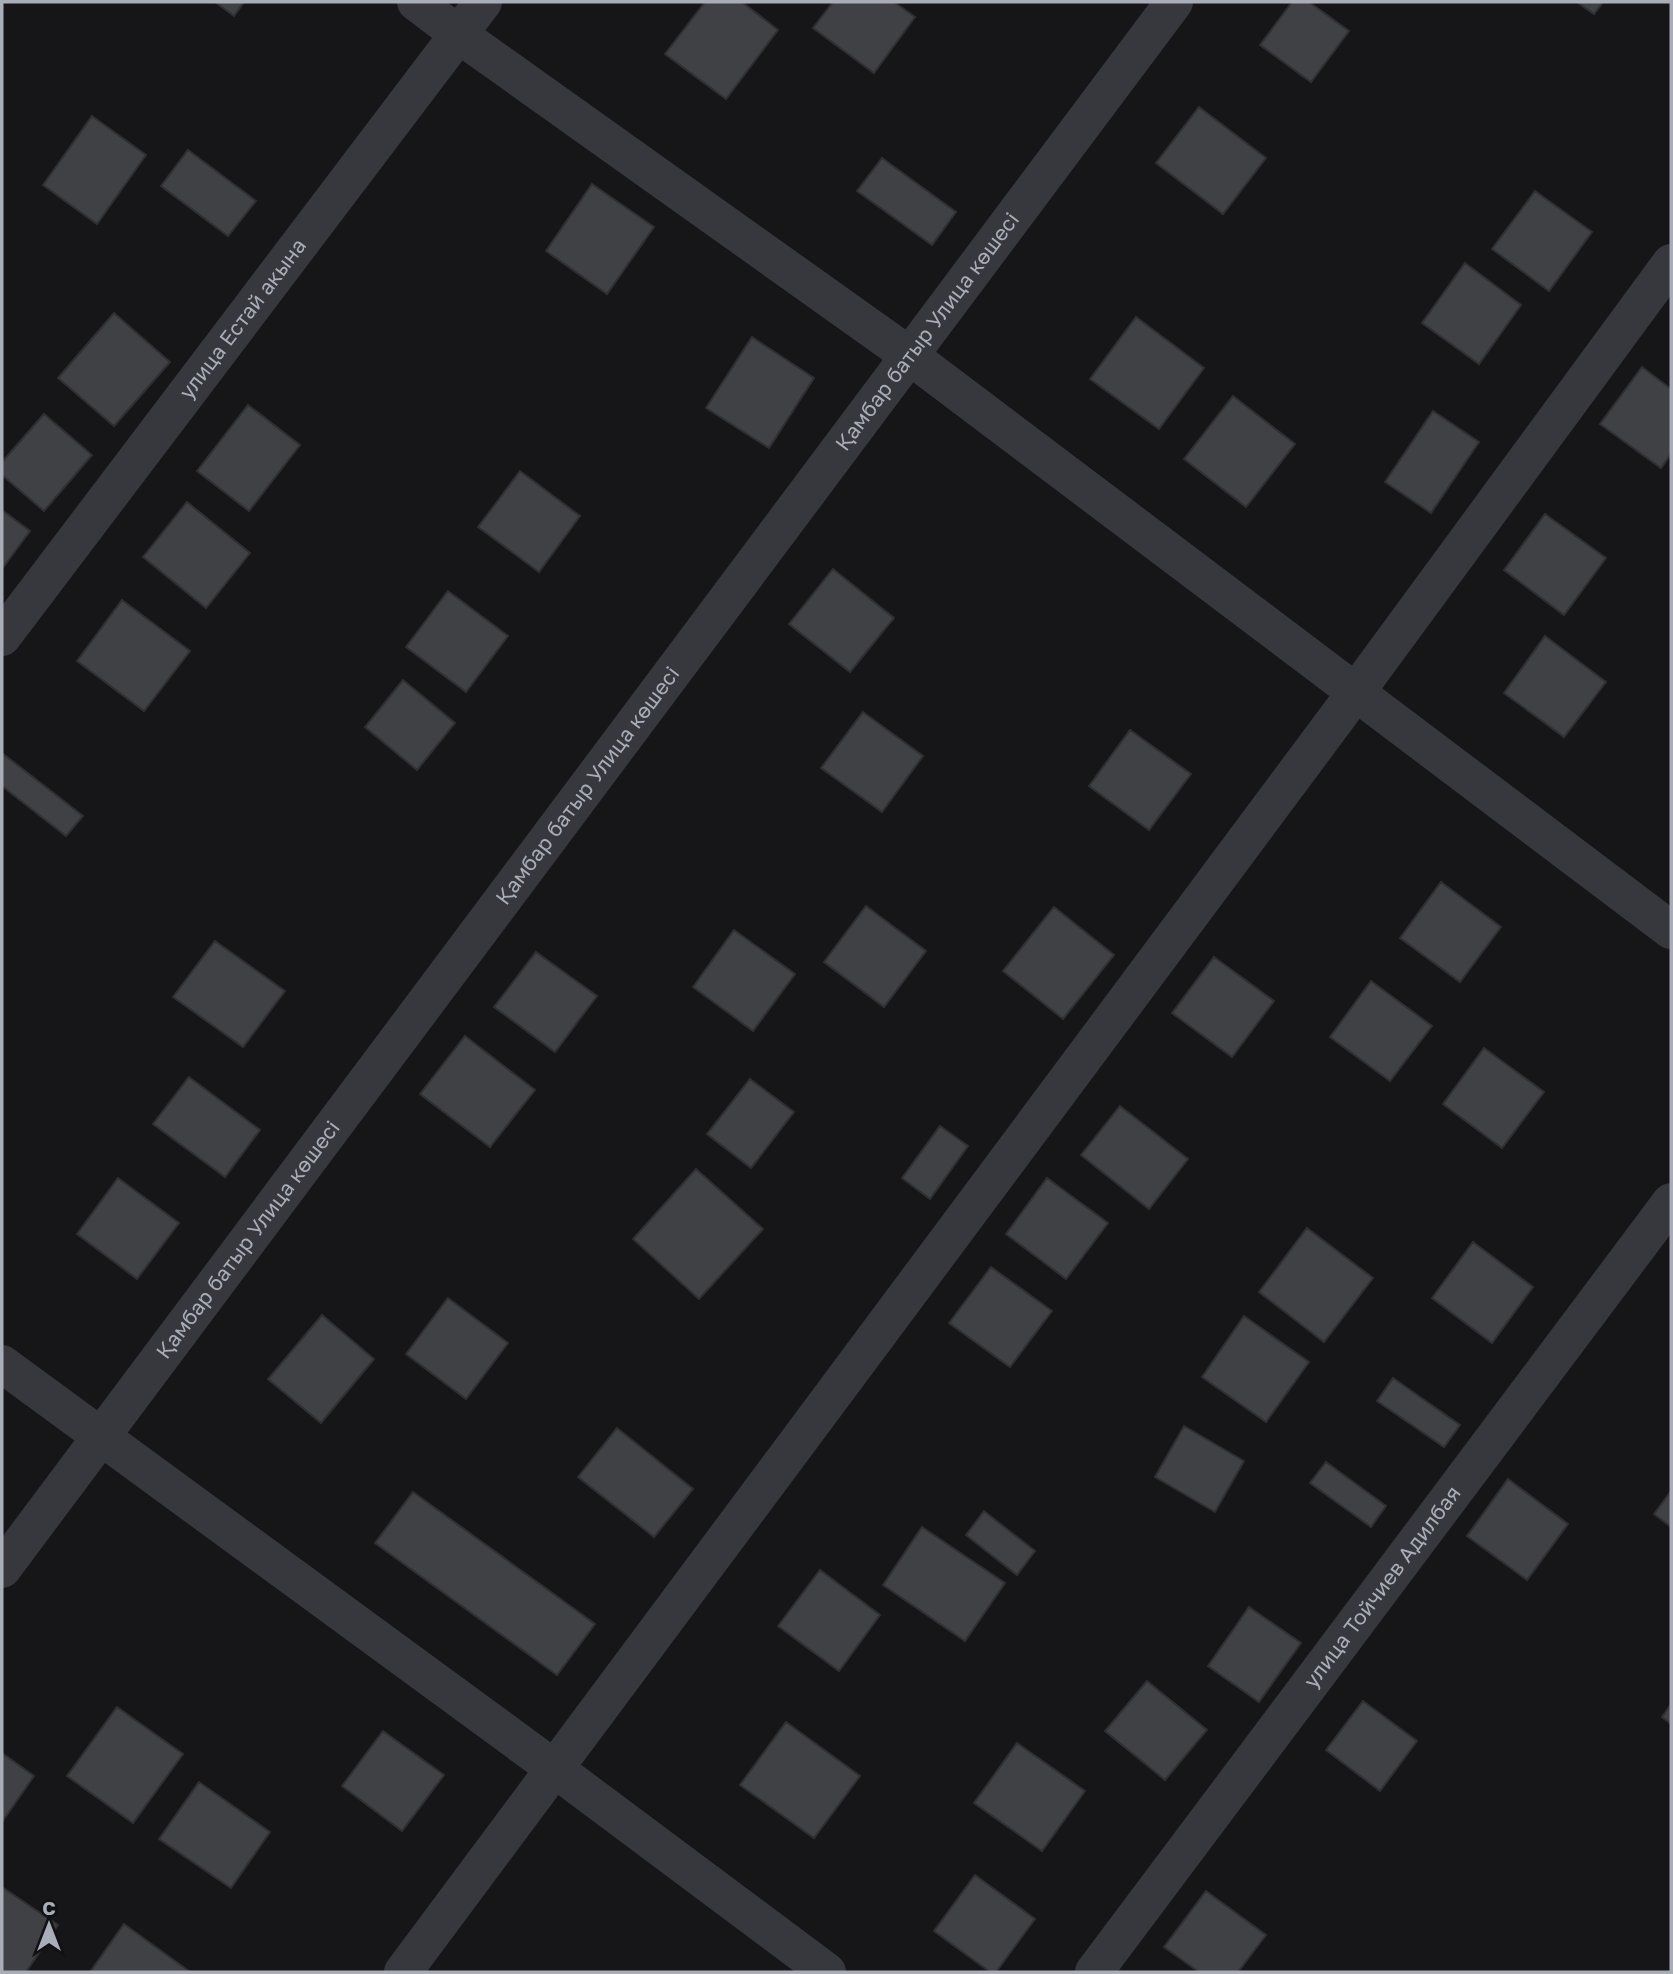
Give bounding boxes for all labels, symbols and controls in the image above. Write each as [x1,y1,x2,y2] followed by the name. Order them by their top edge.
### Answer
[829,207,1024,455] street label: Қамбар батыр Улица көшесі
[173,233,311,404] street label: улица Естай акына
[489,661,684,909] street label: Қамбар батыр Улица көшесі
[150,1115,345,1363] street label: Қамбар батыр Улица көшесі
[1298,1480,1466,1693] street label: улица Тойчиев Адилбая
[14,1890,84,1960] north arrow
[42,1896,56,1919] text: С

